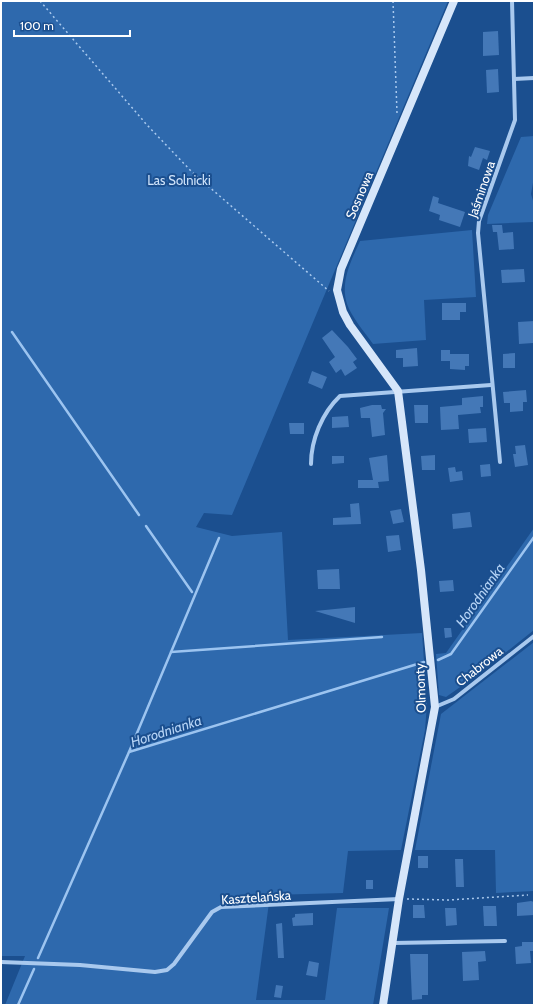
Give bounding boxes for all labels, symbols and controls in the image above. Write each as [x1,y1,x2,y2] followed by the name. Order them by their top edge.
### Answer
[14,12,130,38] scale bar
[20,18,54,33] text: 100 m
[464,158,498,220] street label: Jaśminowa
[342,168,376,221] street label: Sosnowa
[147,172,211,188] park label: Las Solnicki
[451,560,509,630] water label: Horodnianka
[452,642,506,689] street label: Chabrowa
[411,662,429,713] street label: Olmonty
[128,711,204,751] water label: Horodnianka
[221,887,292,907] street label: Kasztelańska

